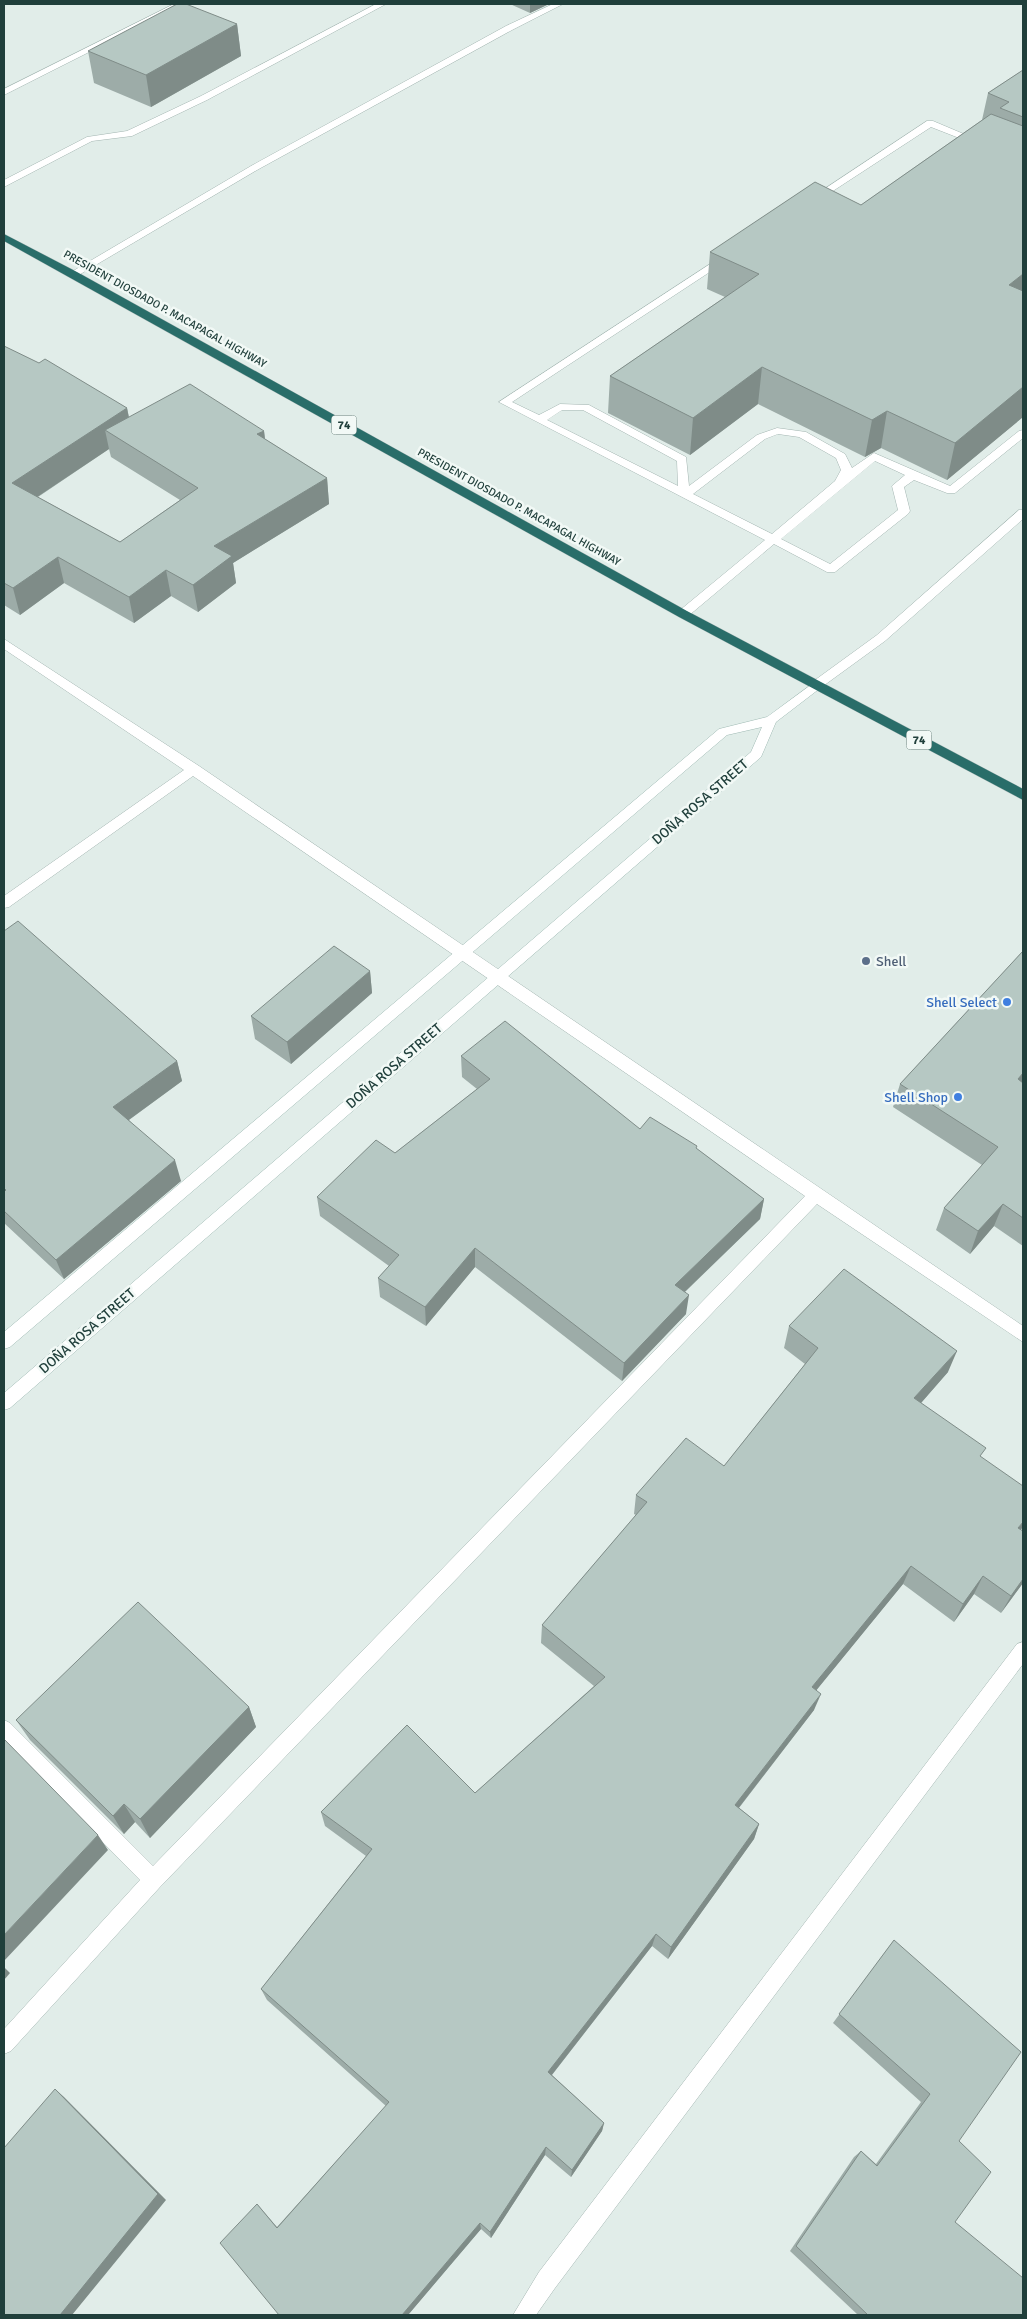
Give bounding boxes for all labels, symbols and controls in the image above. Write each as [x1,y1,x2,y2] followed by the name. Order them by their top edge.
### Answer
[61,248,269,371] street label: PRESIDENT DIOSDADO P. MACAPAGAL HIGHWAY
[332,416,356,434] road number: 74
[415,446,623,569] street label: PRESIDENT DIOSDADO P. MACAPAGAL HIGHWAY
[906,730,932,750] road number: 74
[648,756,752,848] street label: DOÑA ROSA STREET
[876,953,906,970] place label: Shell
[860,955,872,967] marker: Shell
[926,994,997,1011] place label: Shell Select
[1001,996,1013,1008] marker: Shell Select
[342,1020,446,1112] street label: DOÑA ROSA STREET
[884,1089,948,1106] place label: Shell Shop
[952,1091,964,1103] marker: Shell Shop
[35,1285,139,1377] street label: DOÑA ROSA STREET

